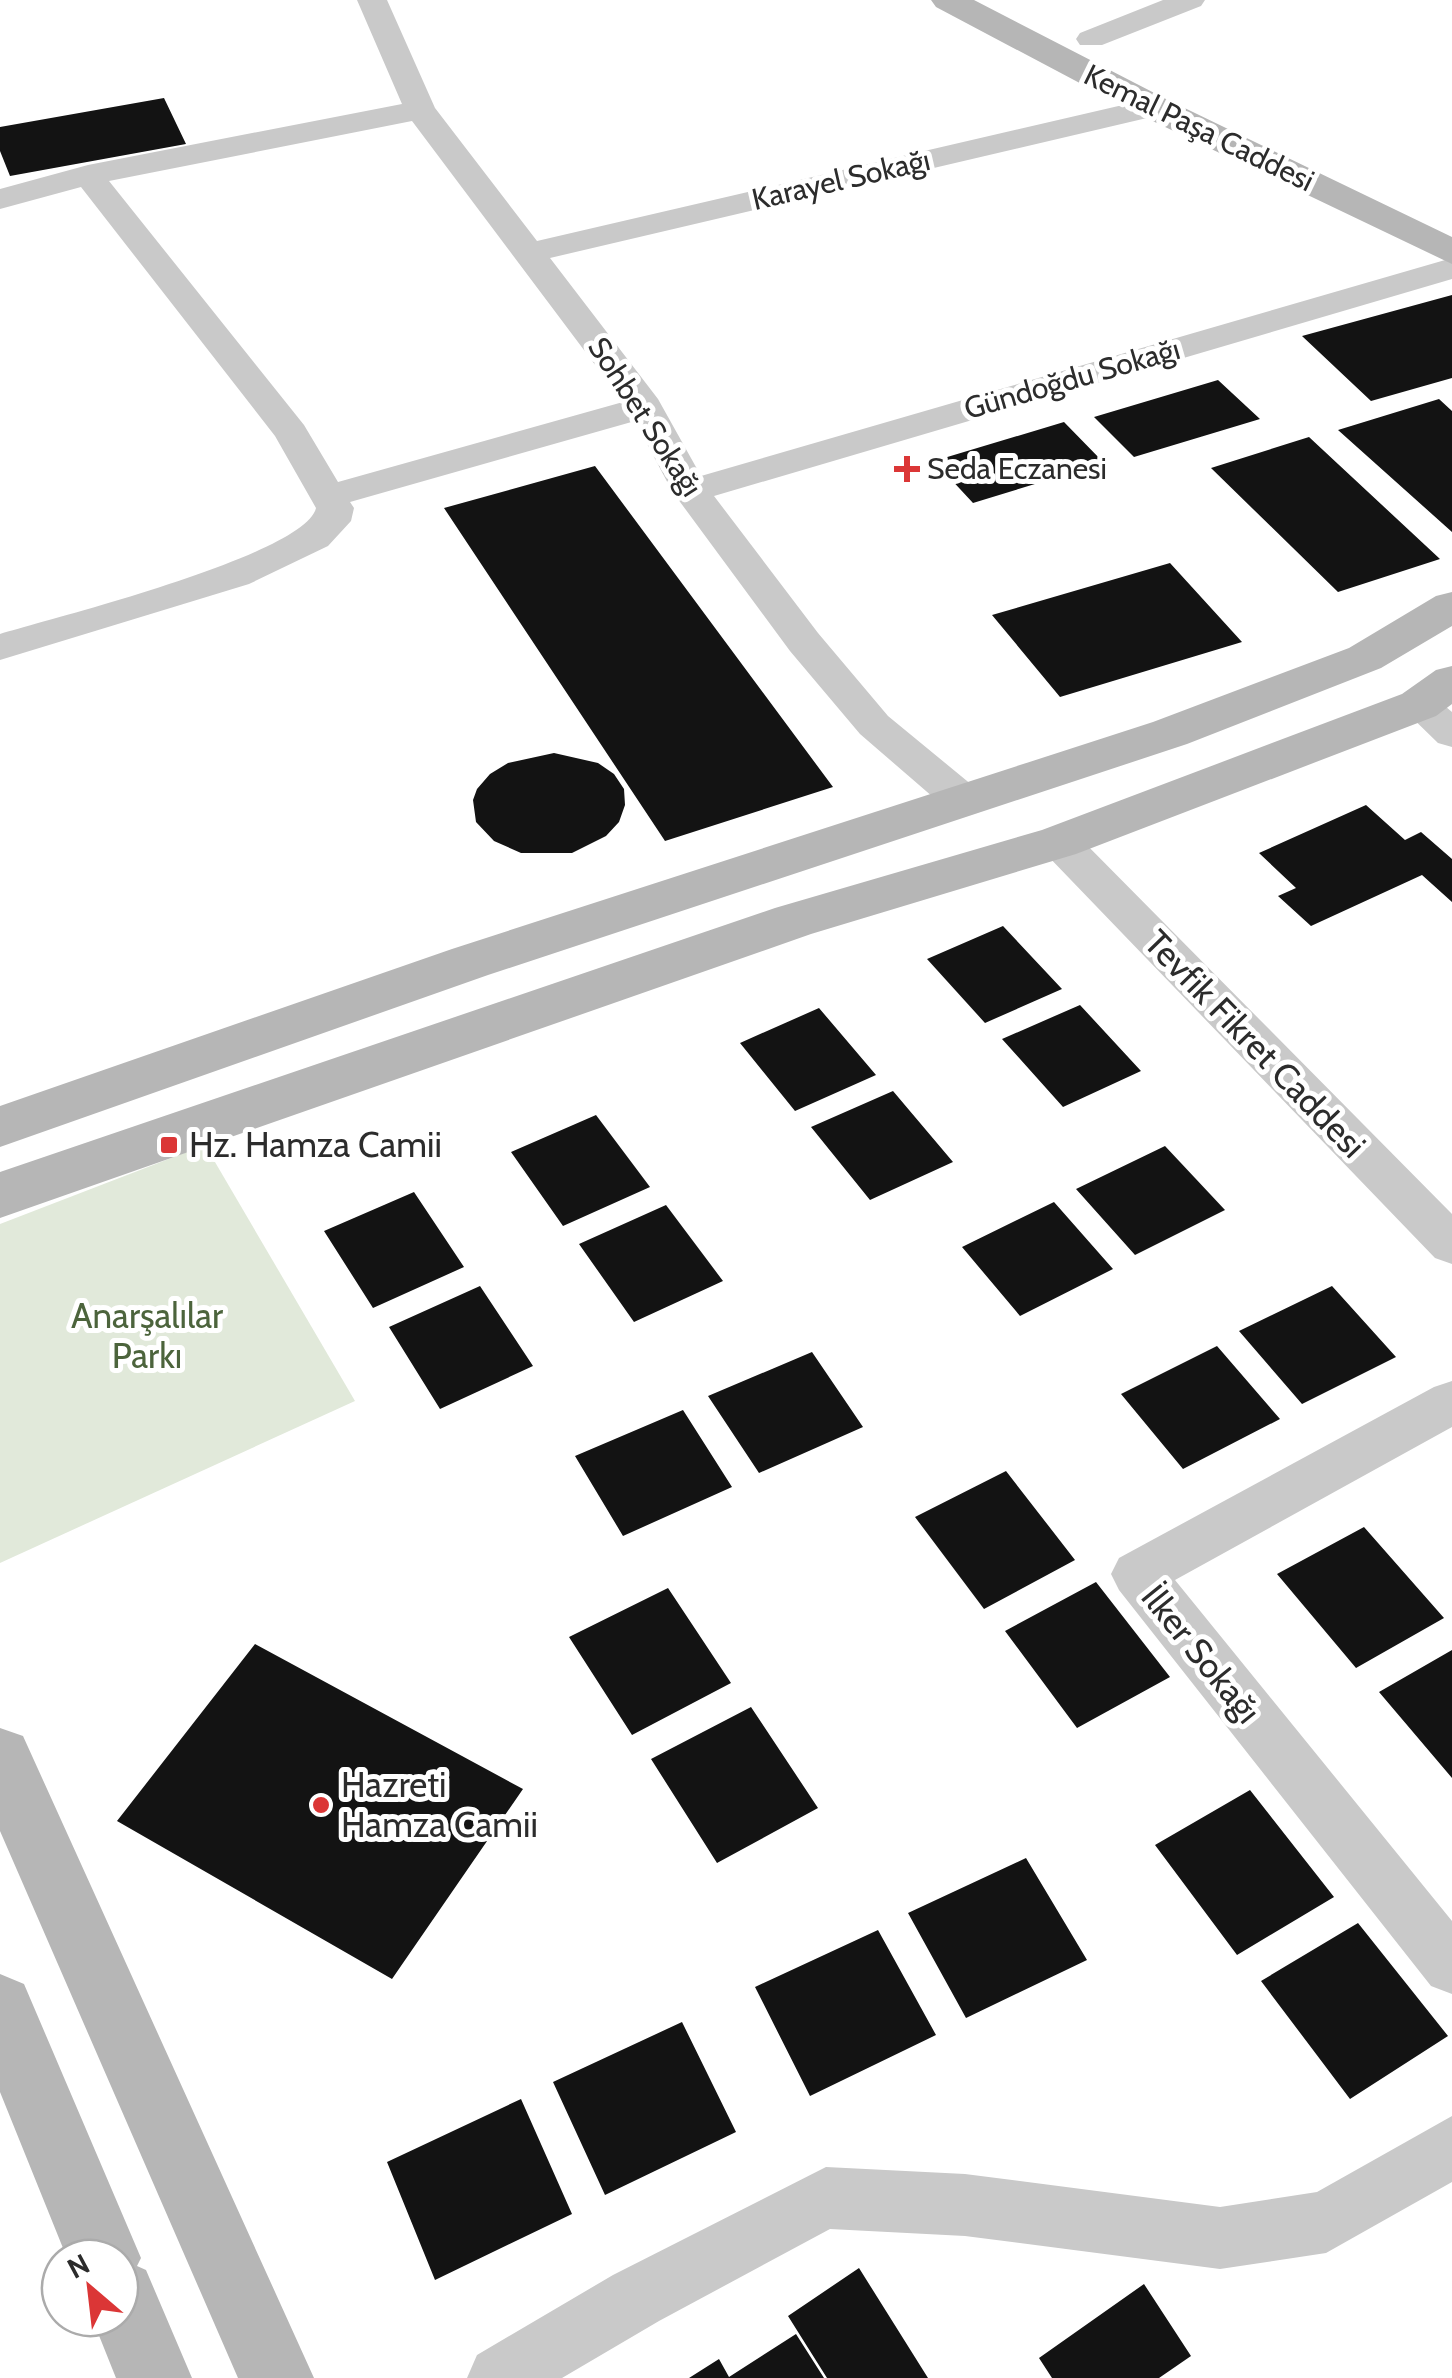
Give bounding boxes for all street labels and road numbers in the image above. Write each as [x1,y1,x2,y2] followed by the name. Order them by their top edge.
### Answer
[1078,56,1320,199] street label: Kemal Paşa Caddesi
[748,141,933,218] street label: Karayel Sokağı
[580,330,711,503] street label: Sohbet Sokağı
[960,330,1184,427] street label: Gündoğdu Sokağı
[1136,921,1375,1166] street label: Tevfik Fikret Caddesi
[1133,1576,1270,1732] street label: İlker Sokağı

